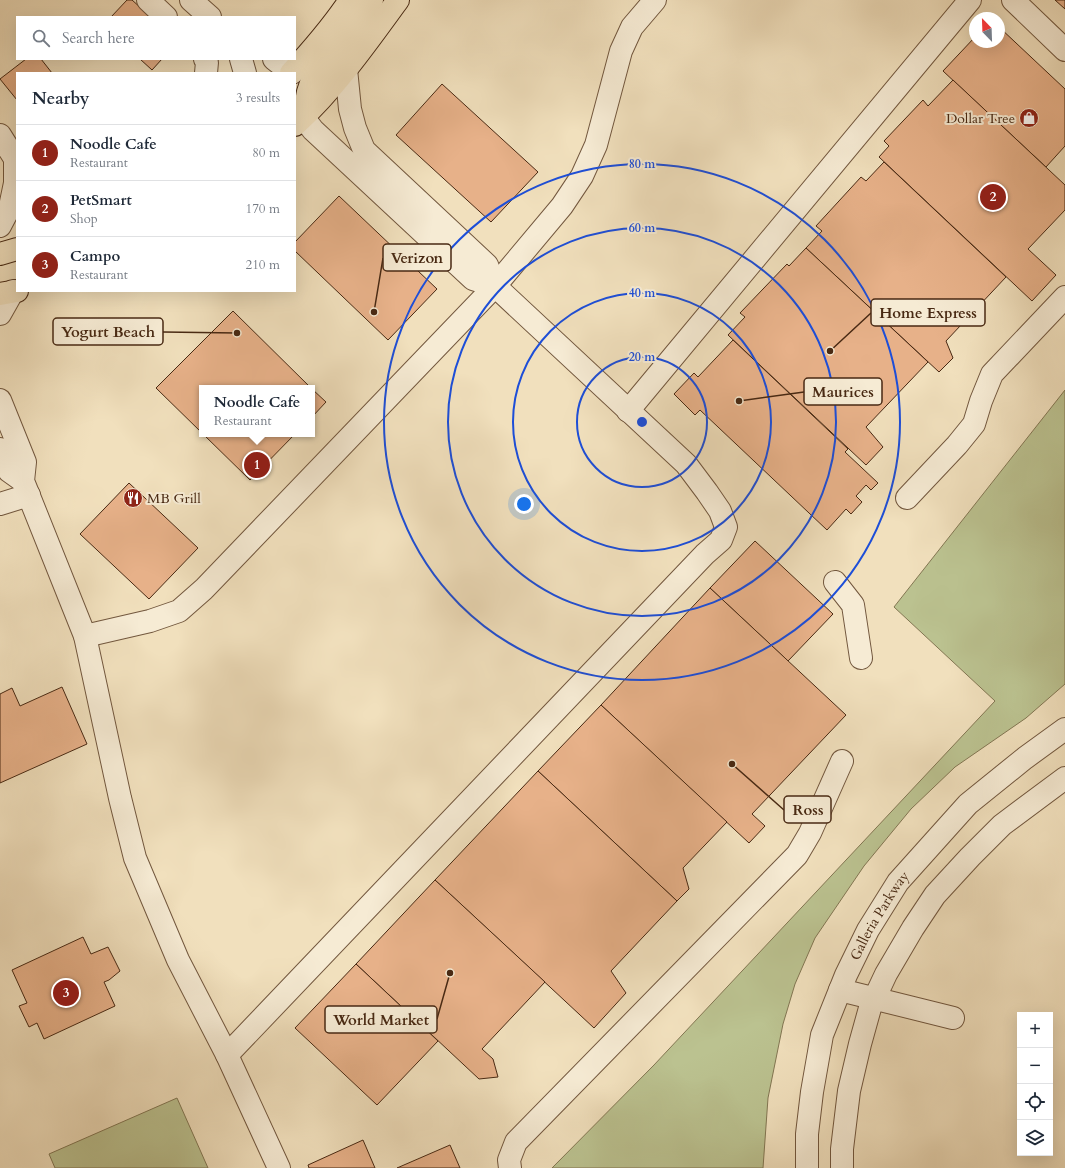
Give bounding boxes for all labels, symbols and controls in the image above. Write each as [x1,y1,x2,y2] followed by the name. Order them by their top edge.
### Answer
[969,12,1005,48] north arrow
[16,16,296,60] search box
[30,27,52,49] icon: search
[62,28,135,48] text: Search here
[32,87,89,110] text: Nearby
[236,89,280,107] text: 3 results
[1018,107,1040,129] shop icon: Dollar Tree
[946,109,1015,128] place label: Dollar Tree
[70,134,157,154] text: Noodle Cafe
[42,144,48,162] text: 1
[252,144,280,162] text: 80 m
[70,154,128,172] text: Restaurant
[629,156,656,172] text: 80 m
[980,182,1006,212] pin: 2
[70,190,132,210] text: PetSmart
[42,200,48,218] text: 2
[246,200,280,218] text: 170 m
[70,210,98,228] text: Shop
[629,220,656,236] text: 60 m
[383,244,451,271] callout: Verizon
[70,246,120,266] text: Campo
[391,248,444,268] text: Verizon
[42,256,48,274] text: 3
[246,256,280,274] text: 210 m
[70,266,128,284] text: Restaurant
[629,285,656,301] text: 40 m
[871,299,985,326] callout: Home Express
[879,303,977,323] text: Home Express
[53,318,163,345] callout: Yogurt Beach
[61,322,156,342] text: Yogurt Beach
[629,349,656,365] text: 20 m
[804,378,882,405] callout: Maurices
[812,382,874,402] text: Maurices
[199,385,315,437] popup
[214,392,300,412] text: Noodle Cafe
[214,412,272,430] text: Restaurant
[635,415,649,429] centre of rings
[244,450,270,480] pin: 1
[122,487,144,509] restaurant icon: MB Grill
[147,489,201,508] place label: MB Grill
[514,494,534,514] your location
[784,796,831,823] callout: Ross
[793,800,823,820] text: Ross
[845,866,914,963] street label: Galleria Parkway
[53,978,79,1008] pin: 3
[325,1006,437,1033] callout: World Market
[332,1010,430,1030] text: World Market
[1017,1012,1053,1156] map controls
[1017,1012,1053,1048] button: +
[1017,1048,1053,1084] button: −
[1017,1084,1053,1120] button: locate
[1017,1120,1053,1156] button: layers

